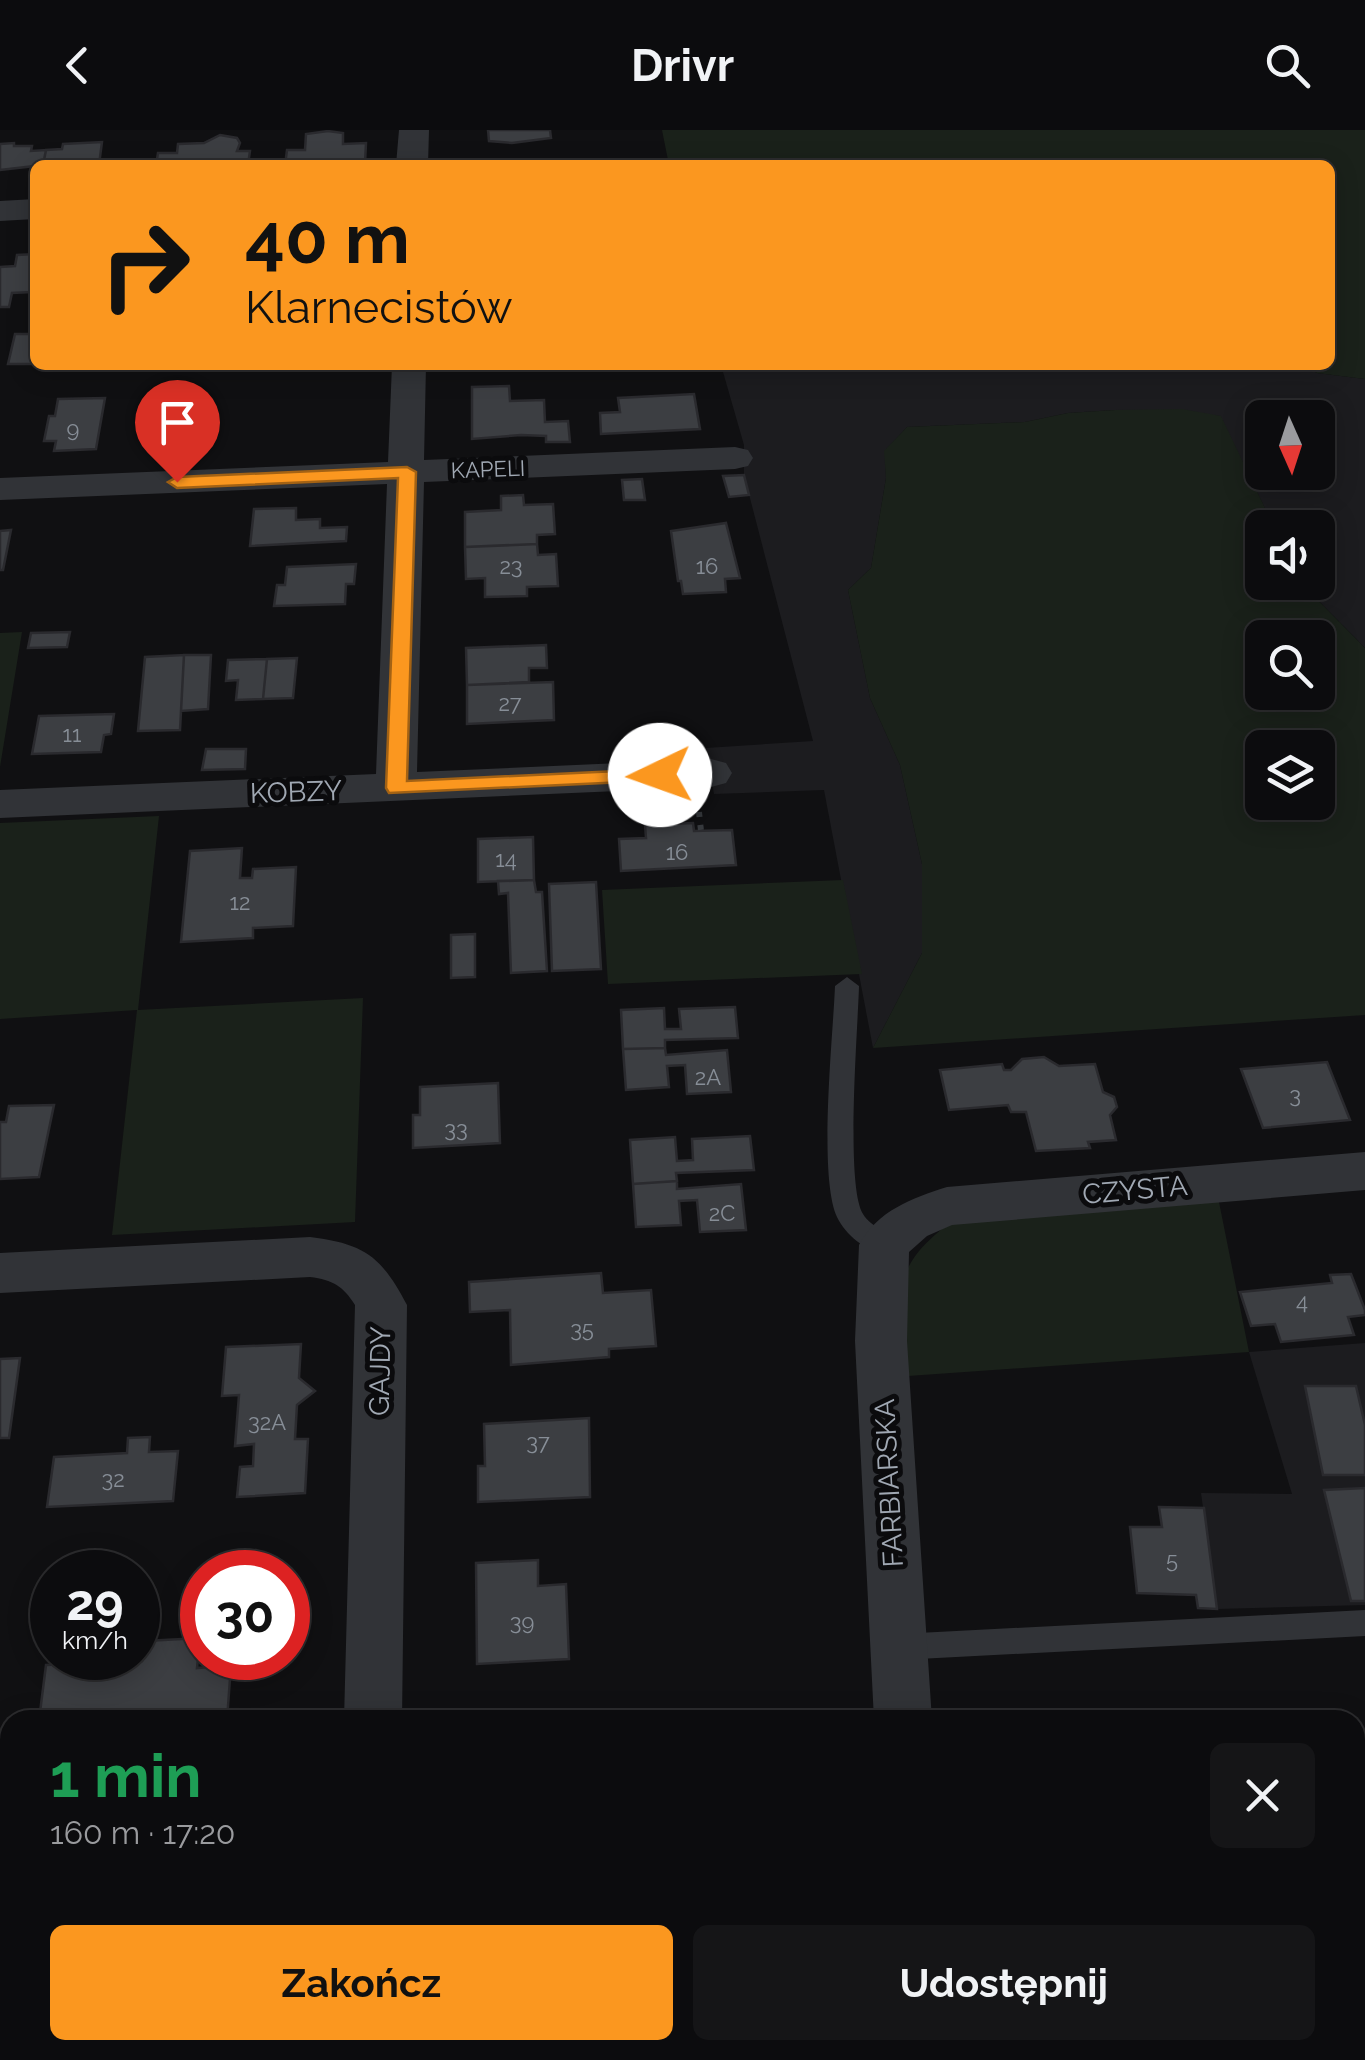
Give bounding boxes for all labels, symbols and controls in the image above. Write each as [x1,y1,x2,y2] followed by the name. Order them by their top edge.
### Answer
[50,38,105,93] icon: back
[1260,38,1315,93] icon: search
[631,39,734,92] text: Drivr
[245,197,410,279] text: 40 m
[80,200,210,330] icon: right
[245,281,513,334] text: Klarnecistów
[135,380,220,483] pin
[150,395,205,450] icon: arrive
[1245,400,1335,490] north arrow
[1245,400,1335,820] map controls
[67,416,79,442] house number: 9
[450,455,526,483] street label: KAPELI
[1245,510,1335,600] button: sound
[499,553,523,579] house number: 23
[696,553,718,579] house number: 16
[1245,620,1335,710] button: search
[498,690,522,716] house number: 27
[63,721,81,747] house number: 11
[608,723,712,827] position arrow
[1245,730,1335,820] button: layers
[249,774,343,810] street label: KOBZY
[666,839,688,865] house number: 16
[495,846,517,872] house number: 14
[230,889,250,915] house number: 12
[695,1064,721,1090] house number: 2A
[1289,1082,1301,1108] house number: 3
[444,1116,468,1142] house number: 33
[1081,1169,1189,1211] street label: CZYSTA
[709,1200,735,1226] house number: 2C
[1296,1288,1308,1314] house number: 4
[570,1316,594,1342] house number: 35
[363,1326,397,1416] street label: GAJDY
[868,1398,910,1568] street label: FARBIARSKA
[248,1409,286,1435] house number: 32A
[526,1429,550,1455] house number: 37
[101,1466,125,1492] house number: 32
[1166,1547,1178,1573] house number: 5
[180,1550,310,1680] speed limit sign: 30
[66,1573,124,1632] text: 29
[510,1609,534,1635] house number: 39
[62,1625,128,1655] text: km/h
[50,1741,201,1811] text: 1 min
[1210,1743,1315,1848] button: close
[50,1814,235,1851] text: 160 m · 17:20
[50,1925,673,2040] button: Zakończ
[693,1925,1315,2040] button: Udostępnij

